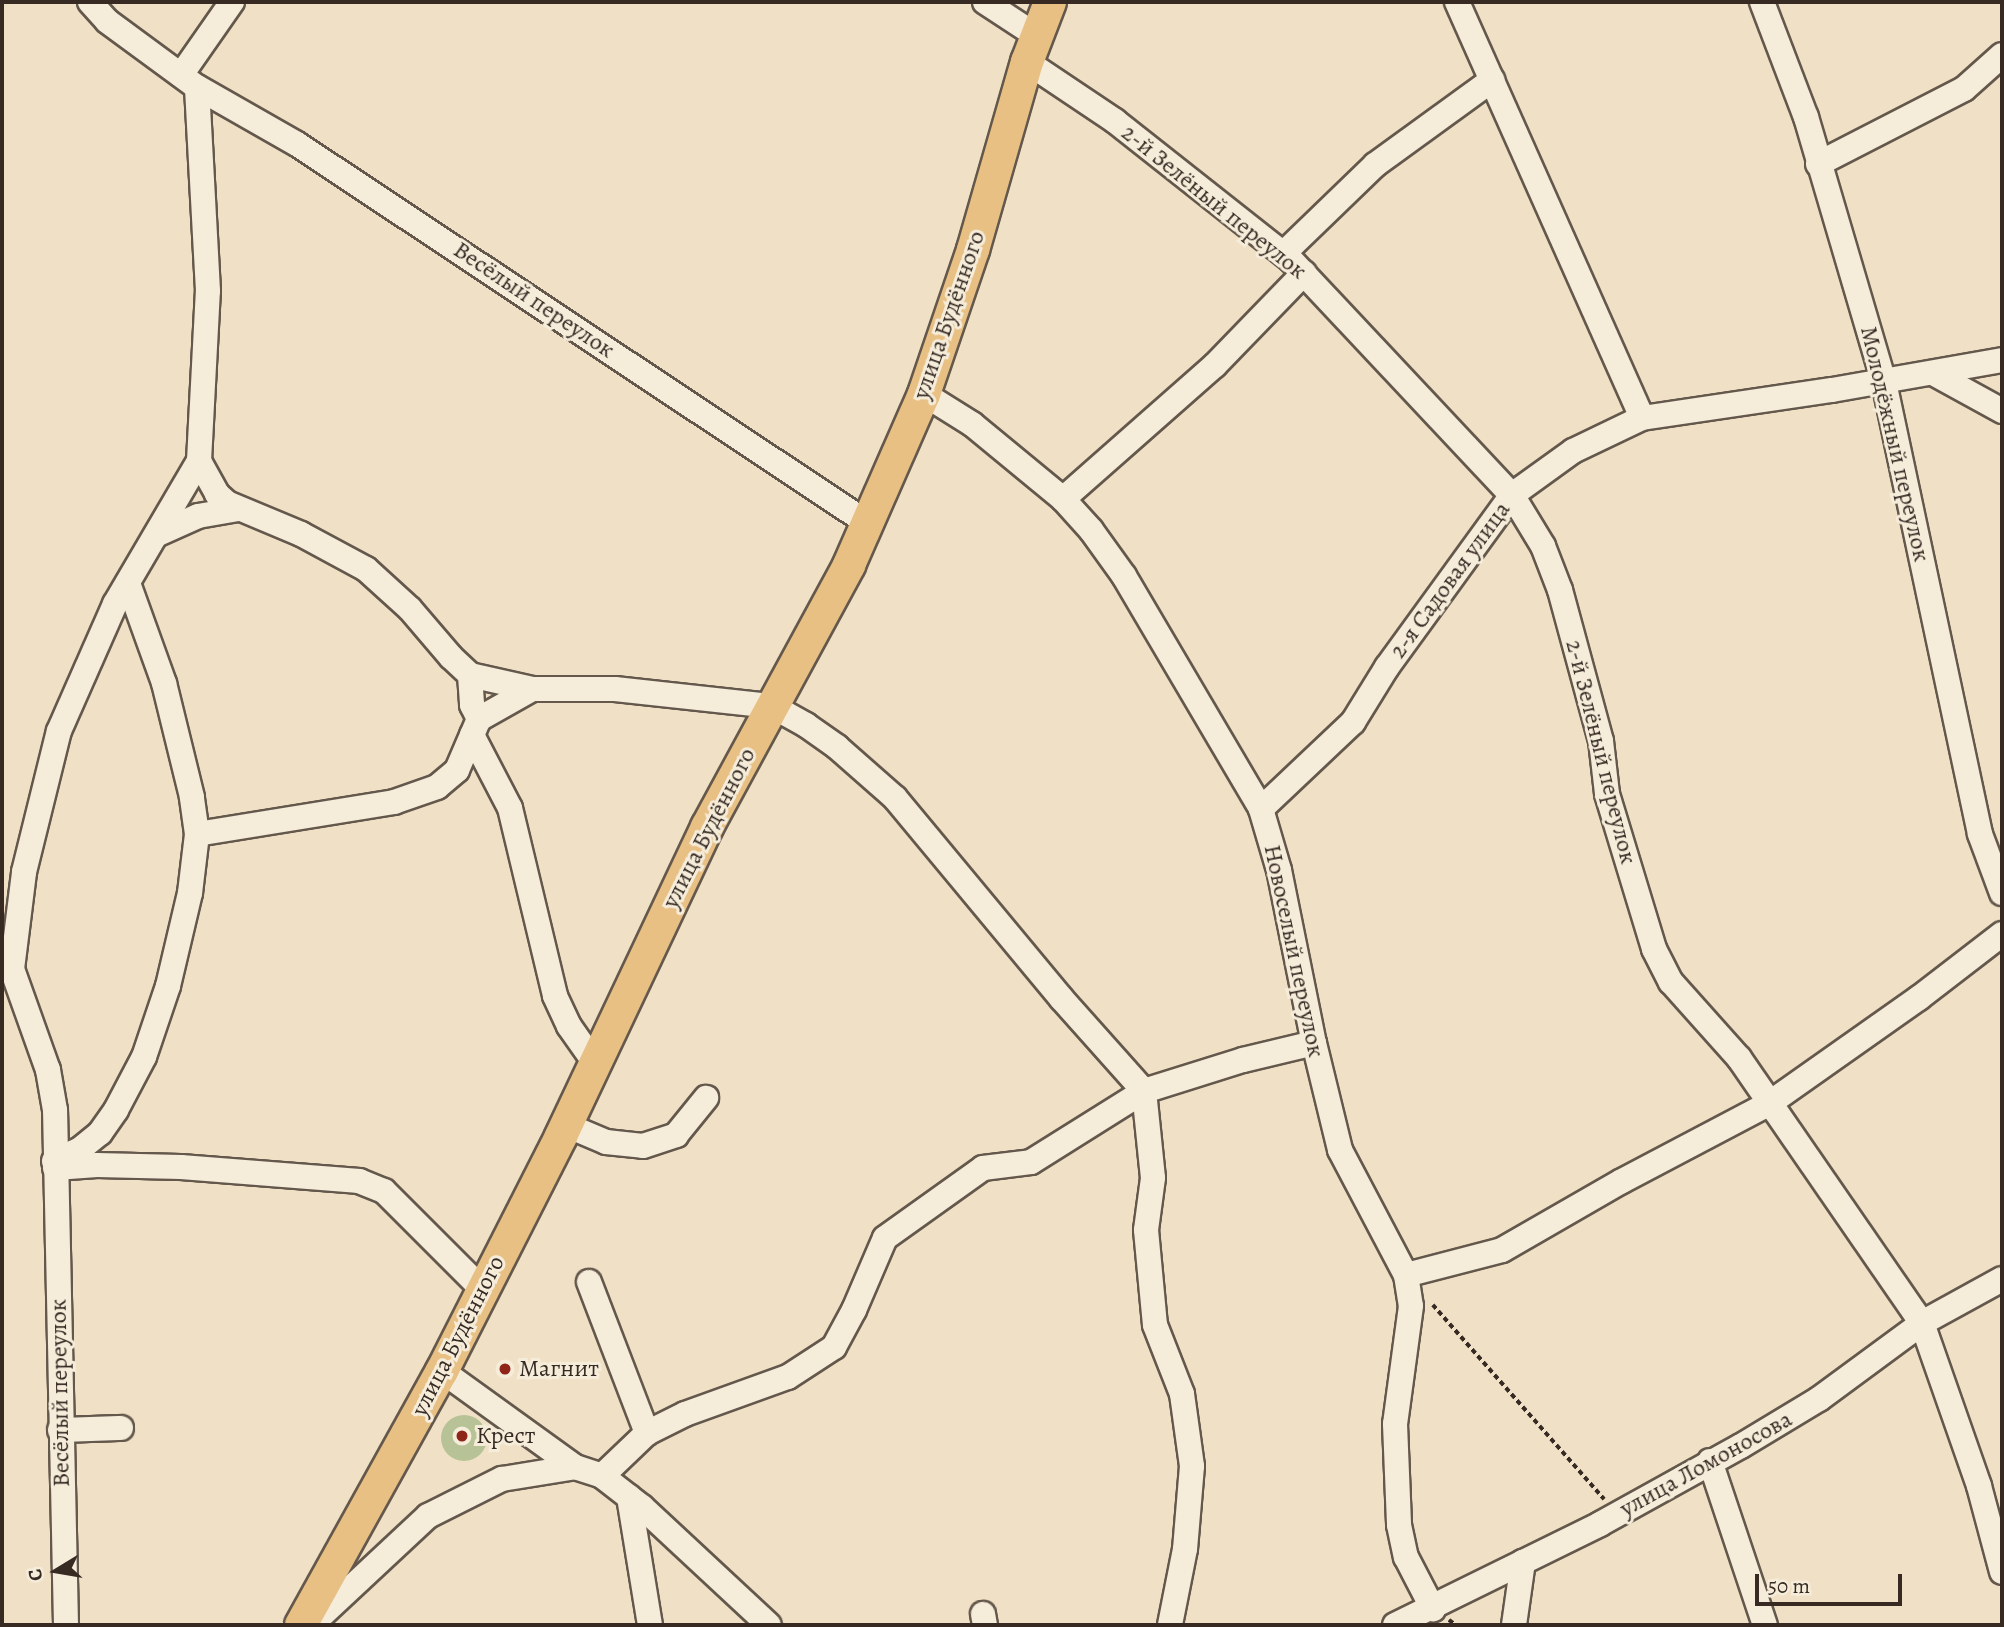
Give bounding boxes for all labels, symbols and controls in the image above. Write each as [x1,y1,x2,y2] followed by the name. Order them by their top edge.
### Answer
[1116,118,1312,286] street label: 2-й Зелёный переулок
[907,227,991,403] street label: улица Будённого
[448,235,620,365] street label: Весёлый переулок
[1854,323,1936,565] street label: Молодёжный переулок
[1384,496,1516,664] street label: 2-я Садовая улица
[1559,637,1643,867] street label: 2-й Зелёный переулок
[656,743,762,913] street label: улица Будённого
[1257,842,1331,1060] street label: Новоселый переулок
[405,1251,511,1421] street label: улица Будённого
[44,1299,76,1487] street label: Весёлый переулок
[519,1355,599,1383] place label: Магнит
[497,1361,513,1377] marker: Магнит
[1615,1405,1797,1523] street label: улица Ломоносова
[476,1422,535,1450] place label: Крест
[454,1428,470,1444] marker: Крест
[21,1536,91,1606] north arrow
[1759,1560,1906,1604] scale bar
[22,1567,49,1583] text: С
[1768,1572,1810,1600] text: 50 m

